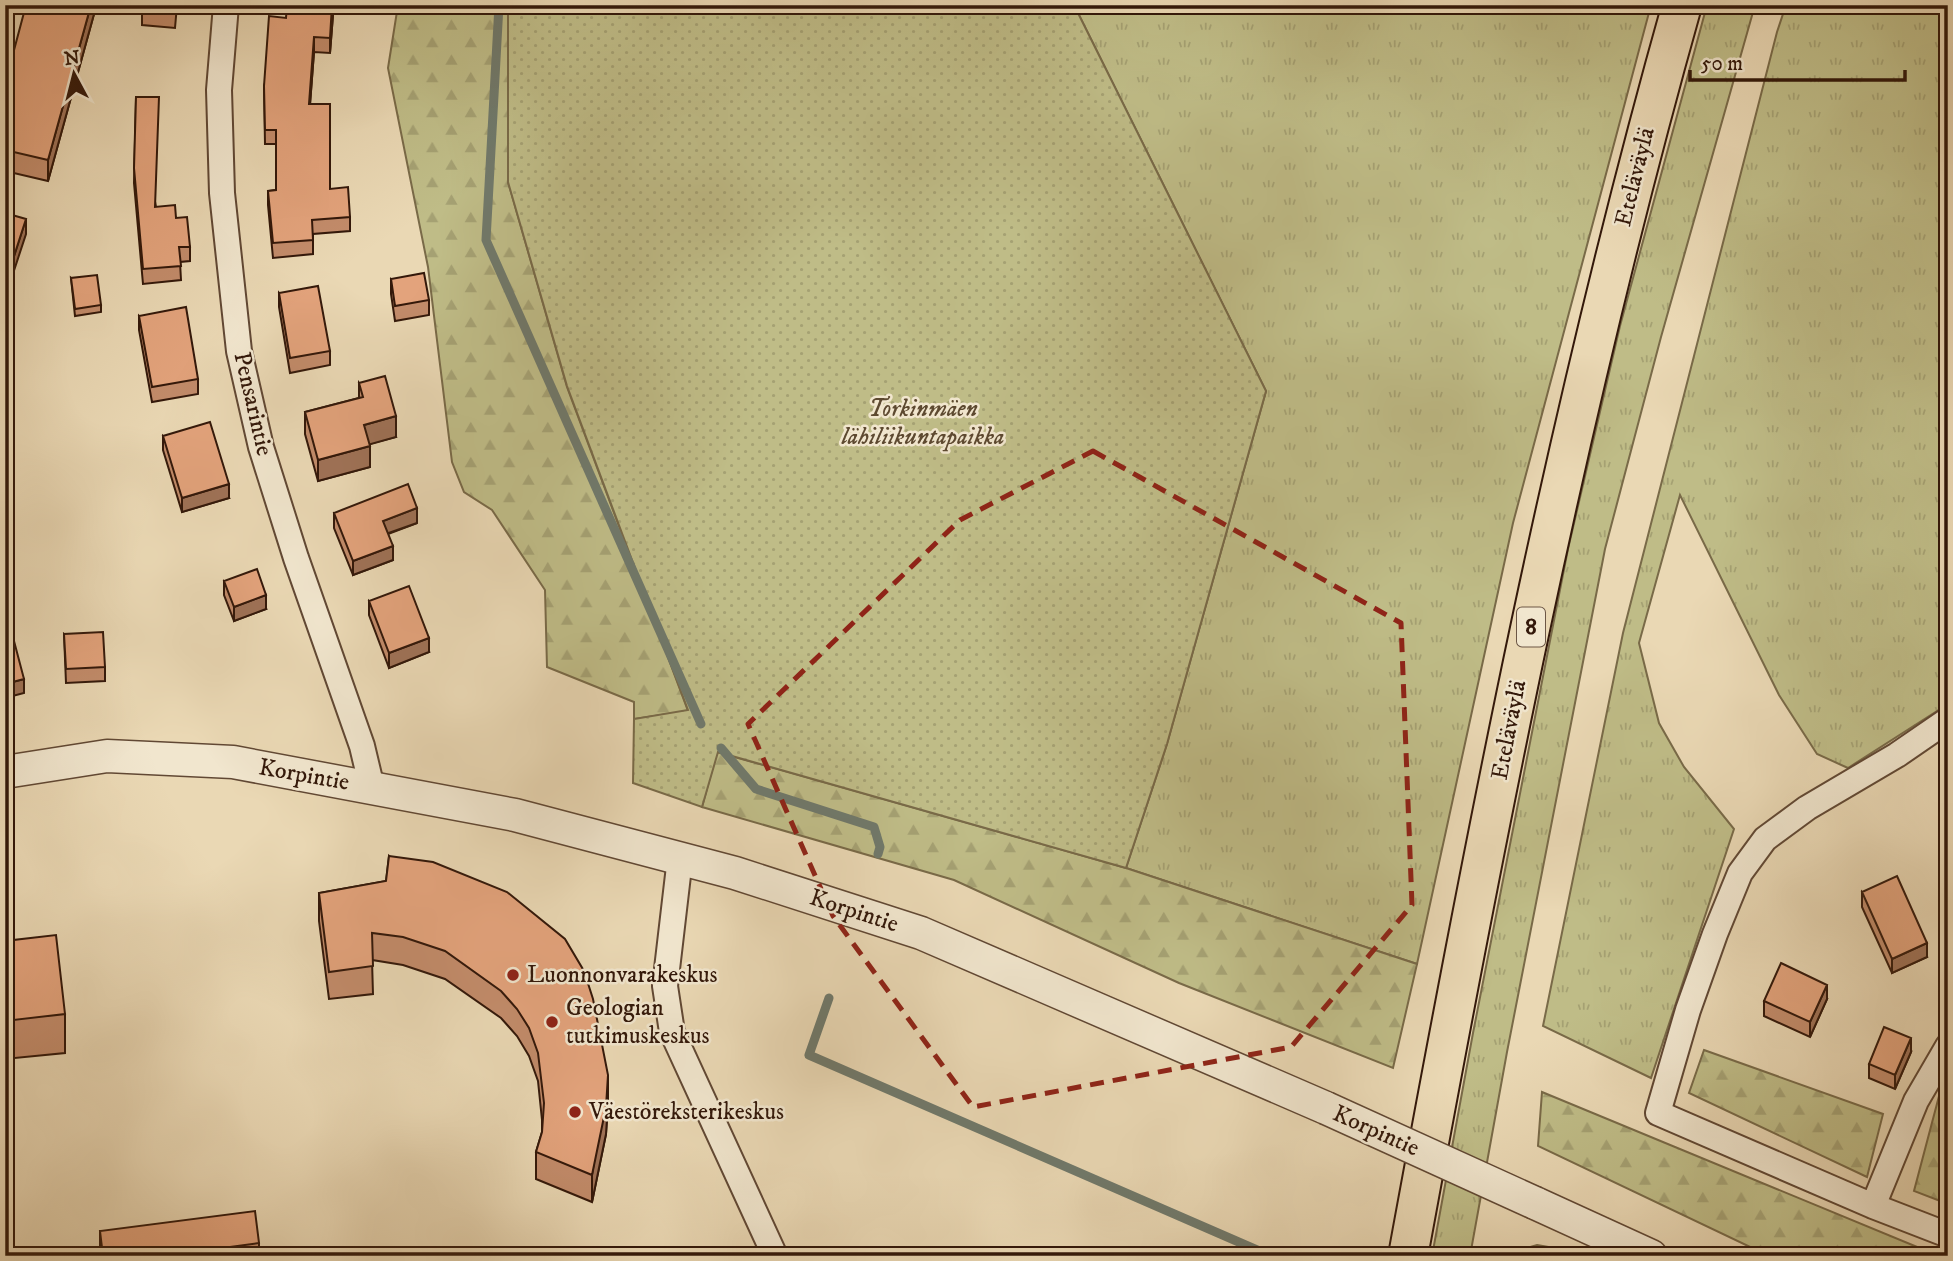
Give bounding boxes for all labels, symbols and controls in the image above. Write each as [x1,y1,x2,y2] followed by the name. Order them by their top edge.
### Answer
[38,38,108,108] north arrow
[1690,38,1906,82] scale bar
[63,46,82,71] text: N
[1701,51,1743,77] text: 50 m
[1608,124,1662,230] street label: Eteläväylä
[227,349,280,459] street label: Pensarintie
[841,394,1004,452] park label: Torkinmäen lähiliikuntapaikka
[1517,608,1545,646] road number: 8
[1485,677,1534,782] street label: Eteläväylä
[256,752,352,798] street label: Korpintie
[806,883,902,939] street label: Korpintie
[527,960,718,990] place label: Luonnonvarakeskus
[505,967,521,983] marker: Luonnonvarakeskus
[566,993,710,1051] place label: Geologian tutkimuskeskus
[544,1014,560,1030] marker: Geologian tutkimuskeskus
[588,1097,784,1127] place label: Väestöreksterikeskus
[1328,1099,1424,1163] street label: Korpintie
[567,1104,583,1120] marker: Väestöreksterikeskus

